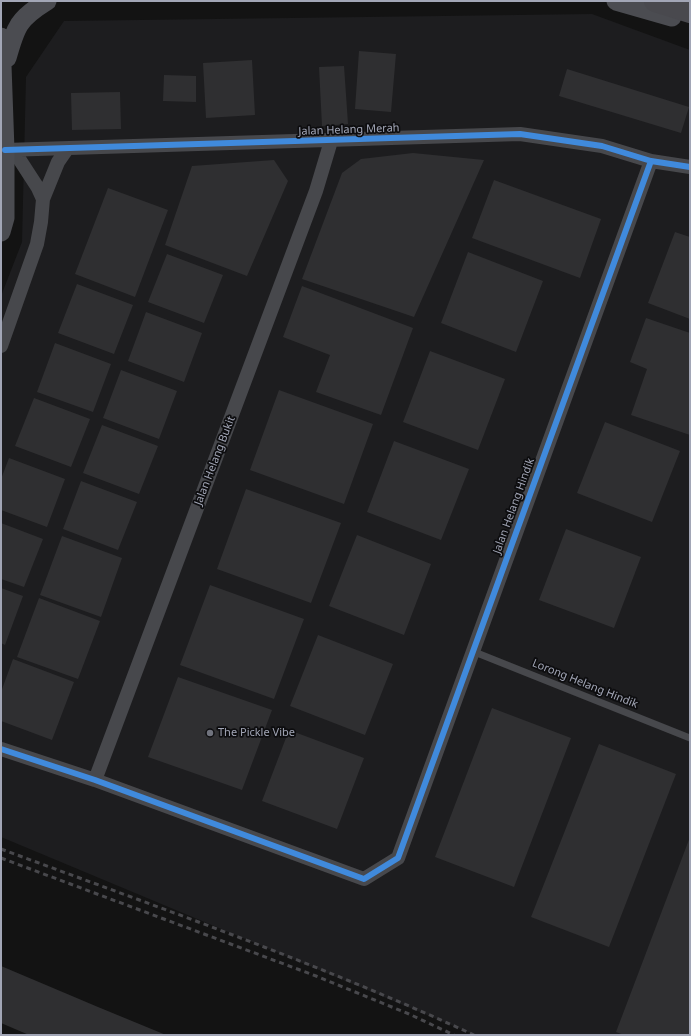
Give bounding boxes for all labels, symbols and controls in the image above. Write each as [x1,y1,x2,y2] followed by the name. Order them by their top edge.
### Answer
[298,122,400,138] street label: Jalan Helang Merah
[192,415,238,507] street label: Jalan Helang Bukit
[491,456,537,556] street label: Jalan Helang Hindik
[530,657,640,711] street label: Lorong Helang Hindik
[218,726,295,740] place label: The Pickle Vibe
[205,728,215,738] marker: The Pickle Vibe

